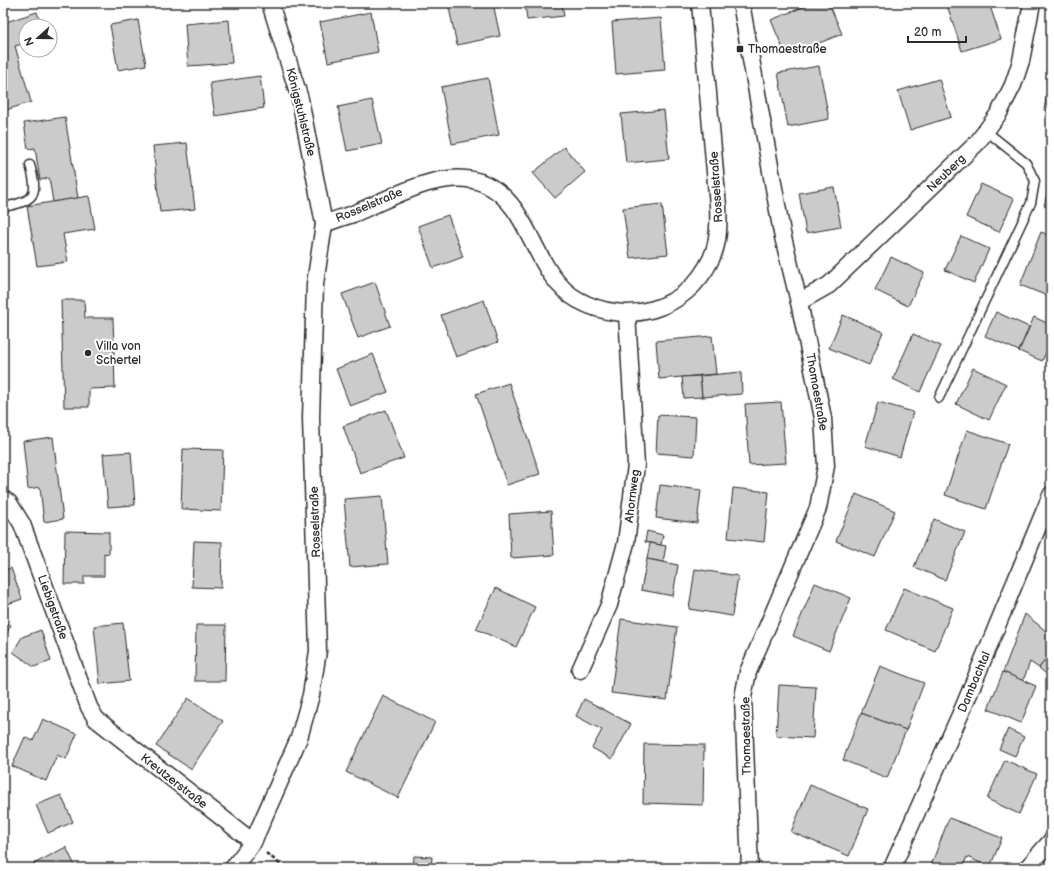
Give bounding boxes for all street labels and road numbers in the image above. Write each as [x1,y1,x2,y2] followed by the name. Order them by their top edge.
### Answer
[282,66,319,158] street label: Königstuhlstraße
[707,151,726,223] street label: Rosselstraße
[924,151,969,195] street label: Neuberg
[333,185,405,226] street label: Rosselstraße
[802,352,831,432] street label: Thomaestraße
[622,468,643,524] street label: Ahornweg
[307,486,324,558] street label: Rosselstraße
[34,573,71,642] street label: Liebigstraße
[955,649,994,715] street label: Dambachtal
[738,697,755,775] street label: Thomaestraße
[137,751,210,812] street label: Kreutzerstraße

